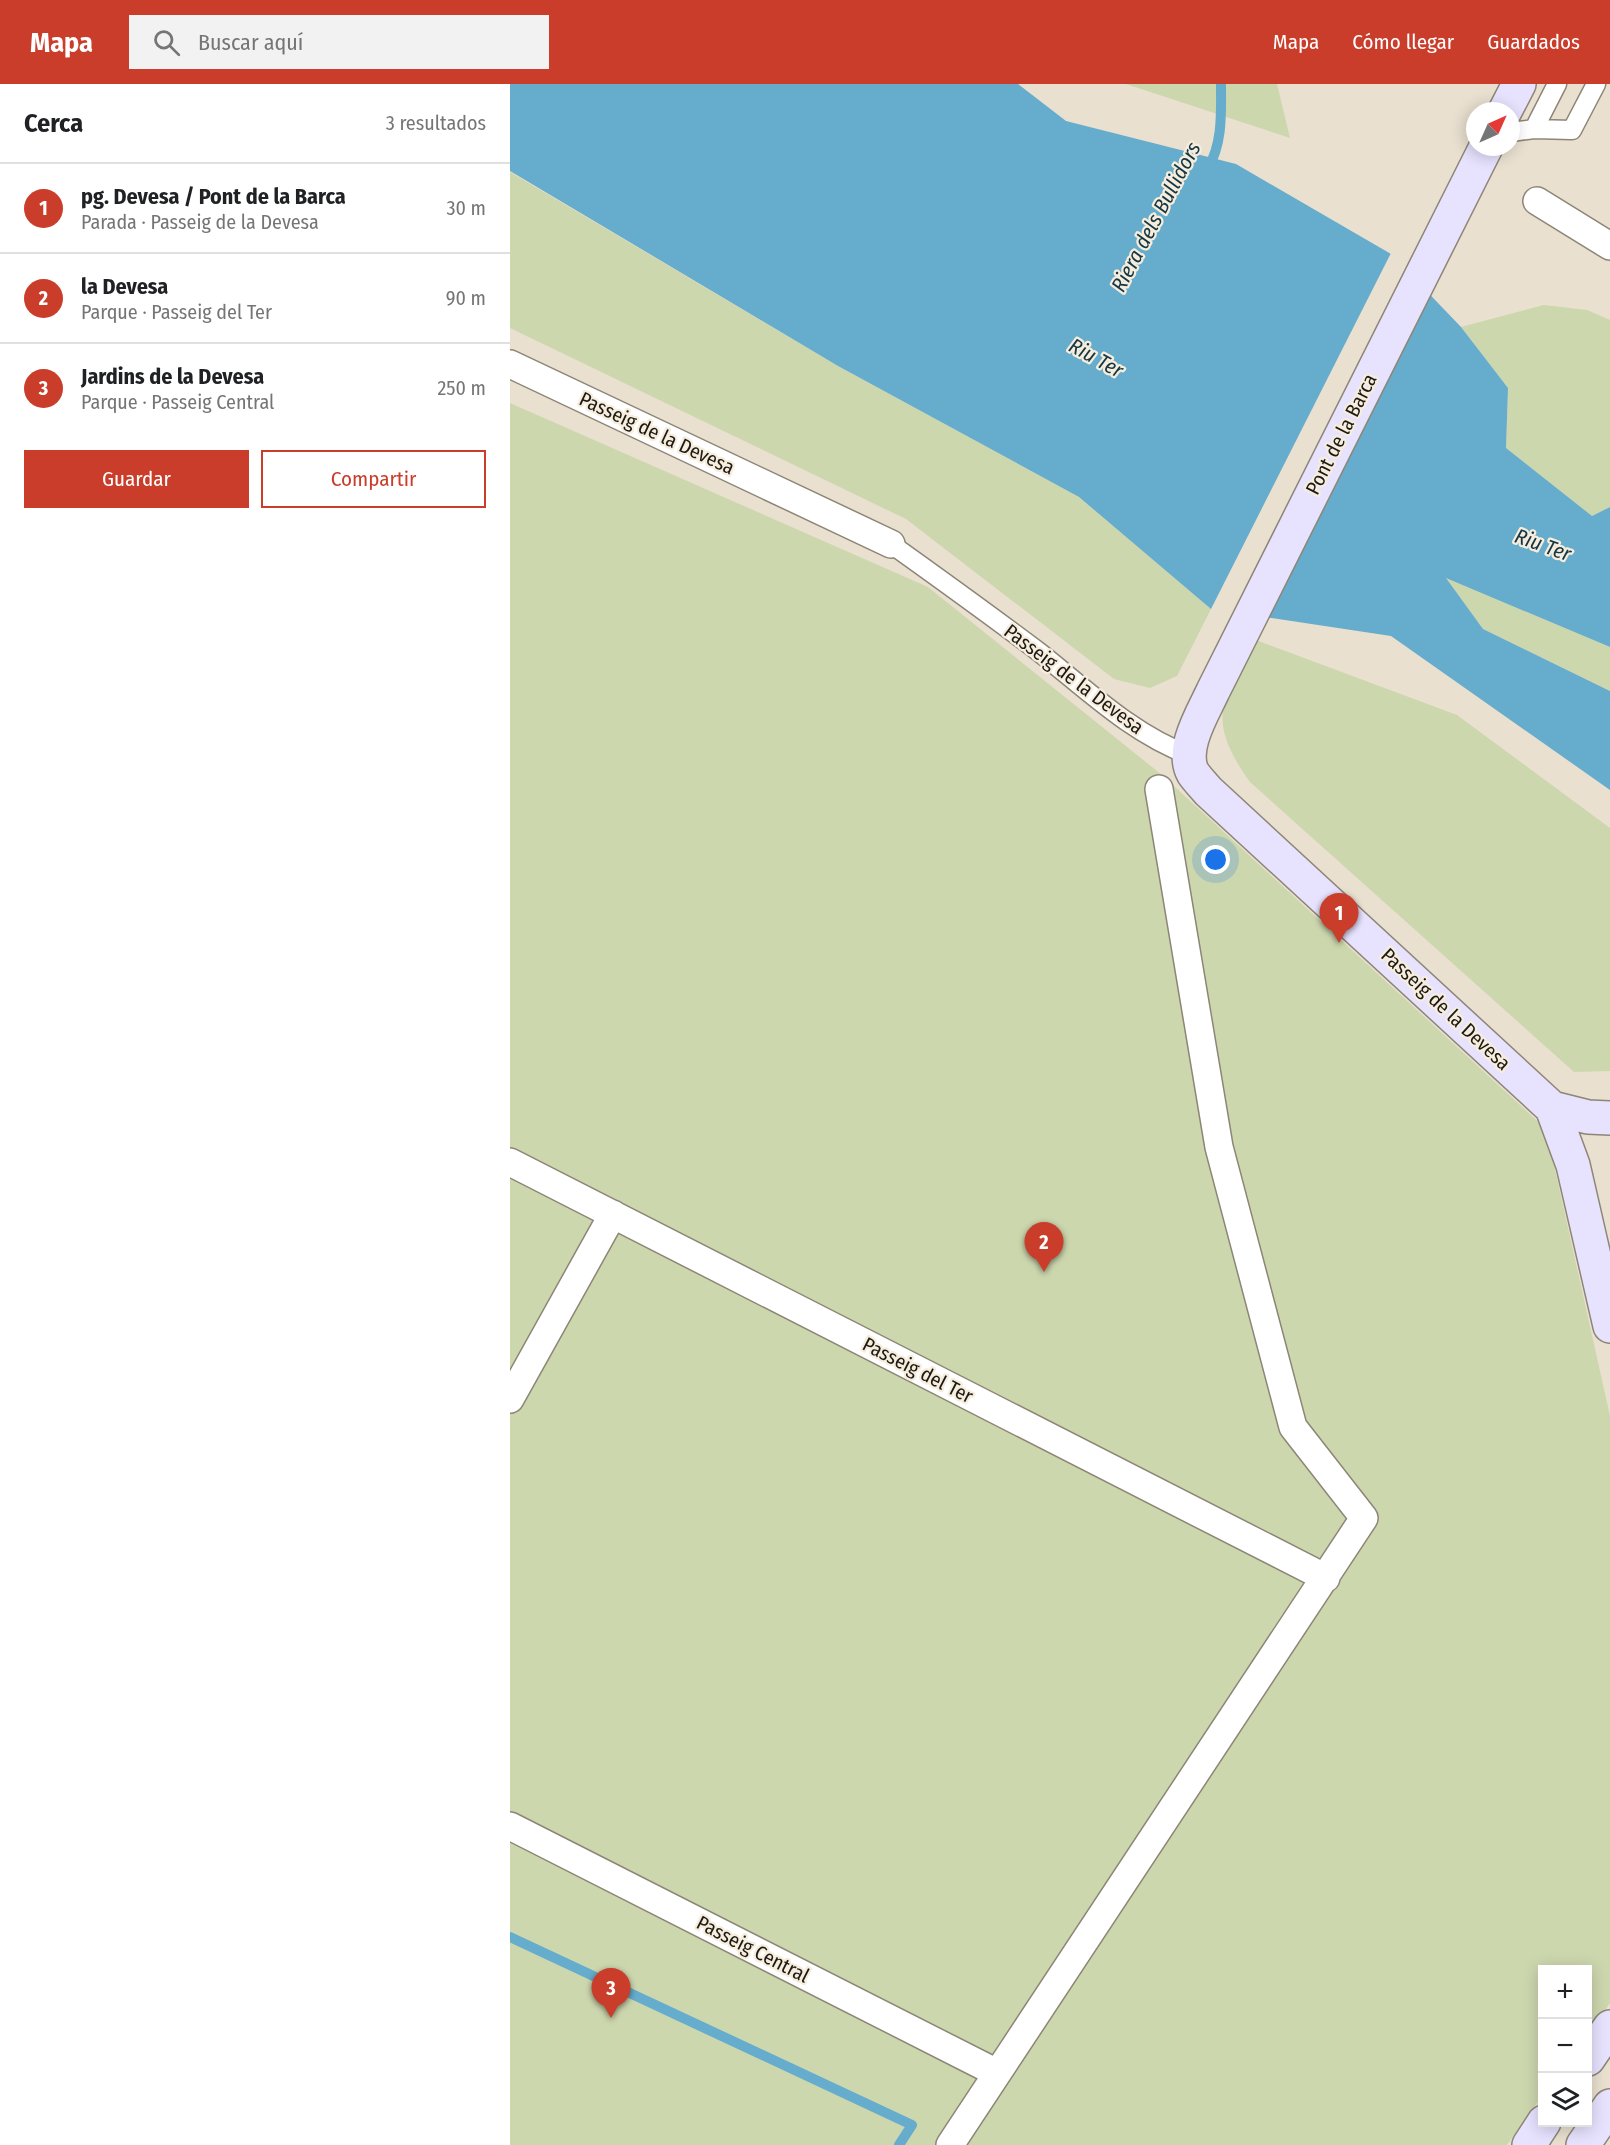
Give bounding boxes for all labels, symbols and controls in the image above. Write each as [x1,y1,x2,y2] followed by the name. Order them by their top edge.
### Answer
[129,15,549,69] search box
[30,26,93,59] text: Mapa
[150,26,183,59] icon: search
[198,29,303,56] text: Buscar aquí
[1273,29,1319,55] text: Mapa
[1352,29,1454,55] text: Cómo llegar
[1487,29,1580,55] text: Guardados
[1466,102,1520,156] north arrow
[24,108,83,139] text: Cerca
[386,111,486,135] text: 3 resultados
[1106,137,1207,296] water label: Riera dels Bullidors
[81,183,346,210] text: pg. Devesa / Pont de la Barca
[39,196,48,220] text: 1
[446,196,486,220] text: 30 m
[81,210,319,234] text: Parada · Passeig de la Devesa
[81,273,168,300] text: la Devesa
[39,286,48,310] text: 2
[446,286,486,310] text: 90 m
[81,300,272,324] text: Parque · Passeig del Ter
[1064,333,1128,384] water label: Riu Ter
[81,363,264,390] text: Jardins de la Devesa
[1300,370,1382,498] street label: Pont de la Barca
[39,376,48,400] text: 3
[438,376,486,400] text: 250 m
[576,387,738,479] street label: Passeig de la Devesa
[81,390,274,414] text: Parque · Passeig Central
[24,450,249,508] button: Guardar
[261,450,486,508] button: Compartir
[1511,523,1575,567] water label: Riu Ter
[1000,619,1148,739] street label: Passeig de la Devesa
[1201,845,1230,874] your location
[1320,894,1358,943] pin: 1
[1376,943,1516,1075] street label: Passeig de la Devesa
[1024,1222,1064,1272] pin: 2
[859,1332,977,1408] street label: Passeig del Ter
[693,1910,813,1988] street label: Passeig Central
[1538,1965,1592,2127] map controls
[1538,1965,1592,2019] button: +
[592,1968,630,2018] pin: 3
[1538,2019,1592,2073] button: −
[1538,2073,1592,2127] button: layers

